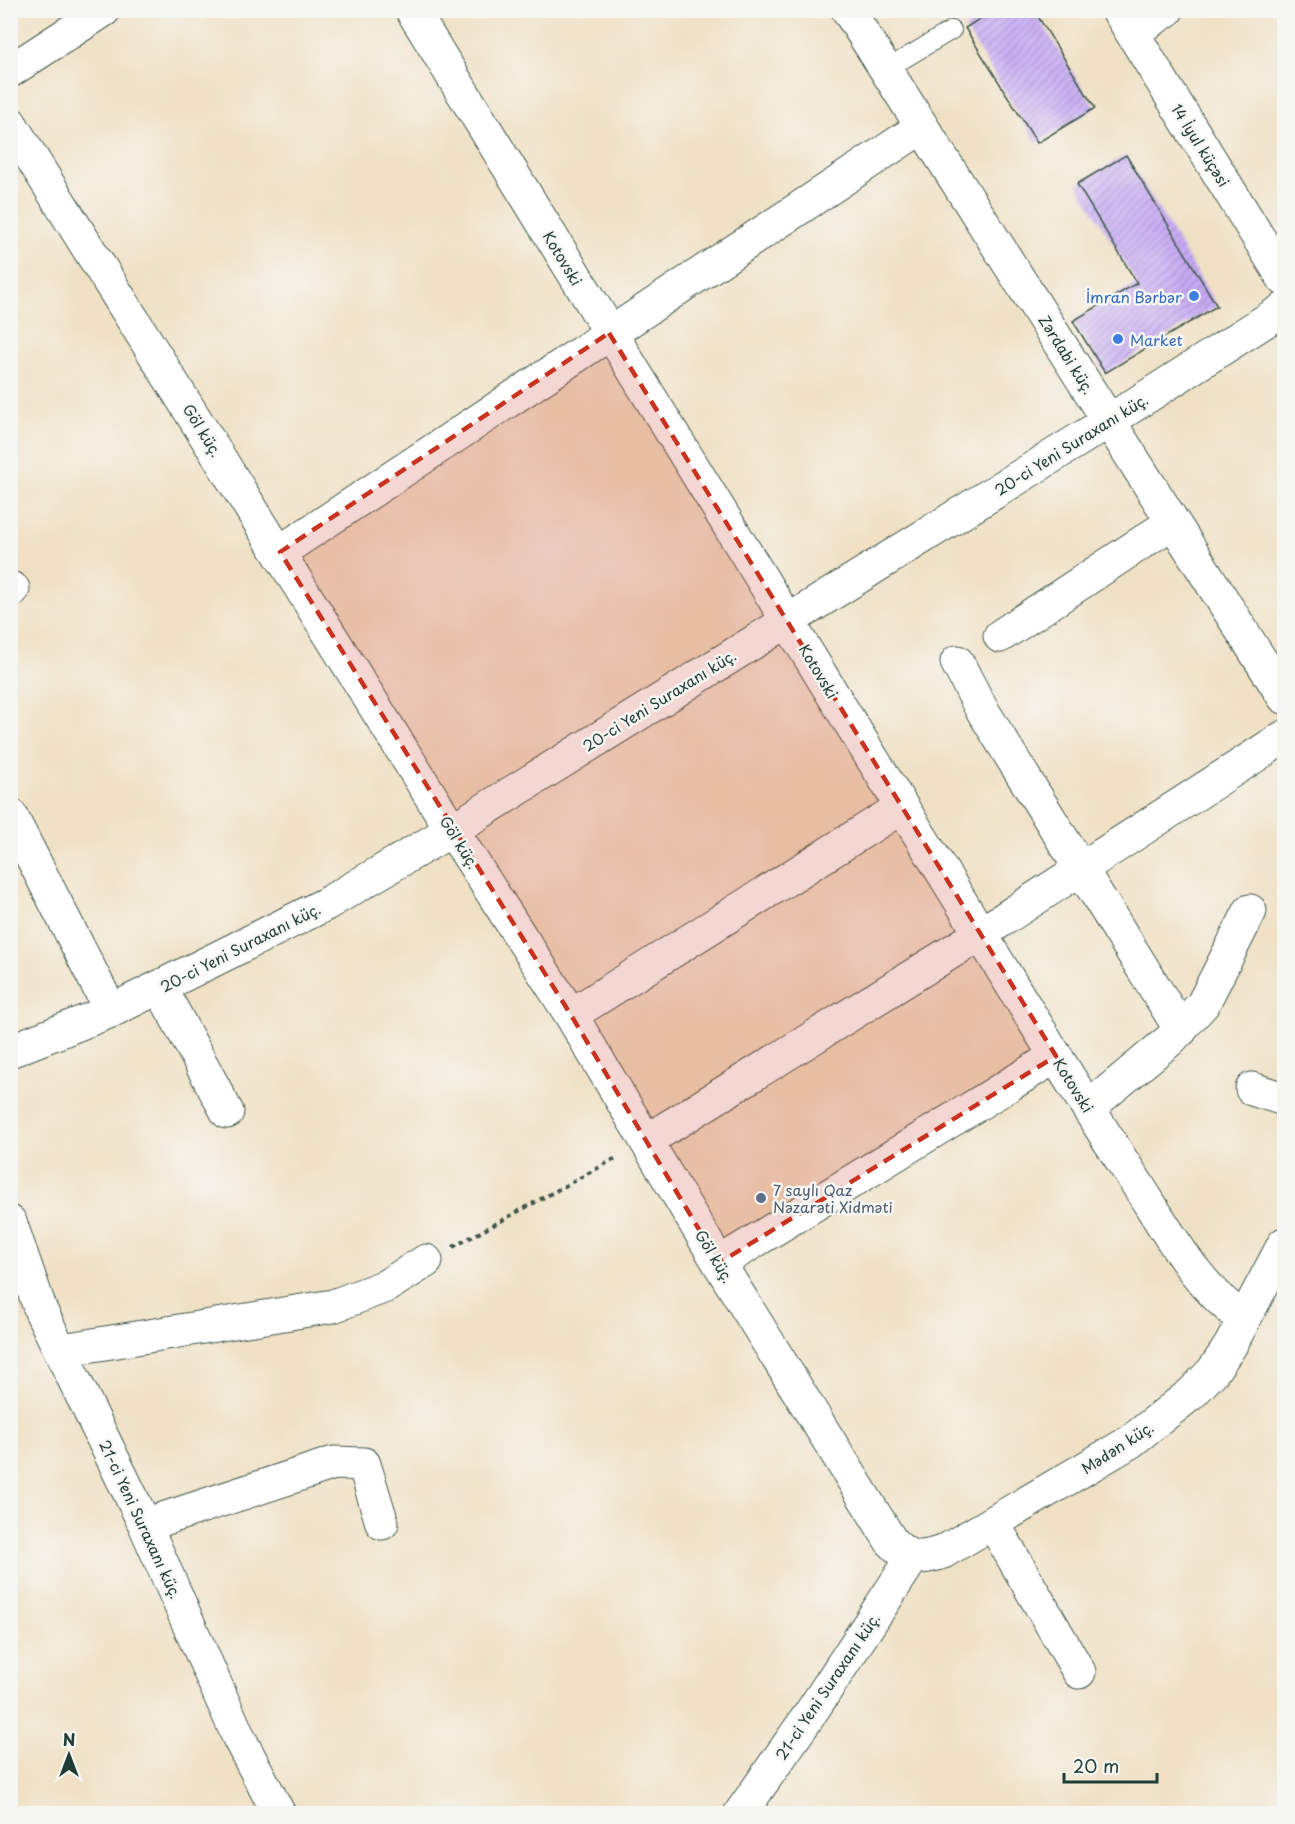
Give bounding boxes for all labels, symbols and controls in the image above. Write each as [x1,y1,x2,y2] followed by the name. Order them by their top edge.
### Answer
[1166,99,1236,191] street label: 14 İyul küçəsi
[538,226,588,290] street label: Kotovski
[1086,285,1182,308] place label: İmran Bərbər
[1187,289,1201,303] marker: İmran Bərbər
[1033,310,1101,398] street label: Zərdabi küç.
[1130,328,1183,351] place label: Market
[1111,332,1125,346] marker: Market
[990,387,1152,501] street label: 20-ci Yeni Suraxanı küç.
[178,399,228,461] street label: Göl küç.
[794,639,844,703] street label: Kotovski
[578,643,740,757] street label: 20-ci Yeni Suraxanı küç.
[435,811,485,873] street label: Göl küç.
[156,897,324,997] street label: 20-ci Yeni Suraxanı küç.
[1048,1053,1100,1117] street label: Kotovski
[773,1178,893,1218] place label: 7 saylı Qaz Nəzarəti Xidməti
[754,1191,768,1205] marker: 7 saylı Qaz Nəzarəti Xidməti
[690,1225,740,1287] street label: Göl küç.
[1076,1415,1158,1479] street label: Mədən küç.
[94,1436,188,1602] street label: 21-ci Yeni Suraxanı küç.
[769,1608,885,1764] street label: 21-ci Yeni Suraxanı küç.
[39,1725,99,1785] north arrow
[63,1727,75,1751] text: N
[1064,1746,1157,1784] scale bar
[1073,1752,1119,1779] text: 20 m

